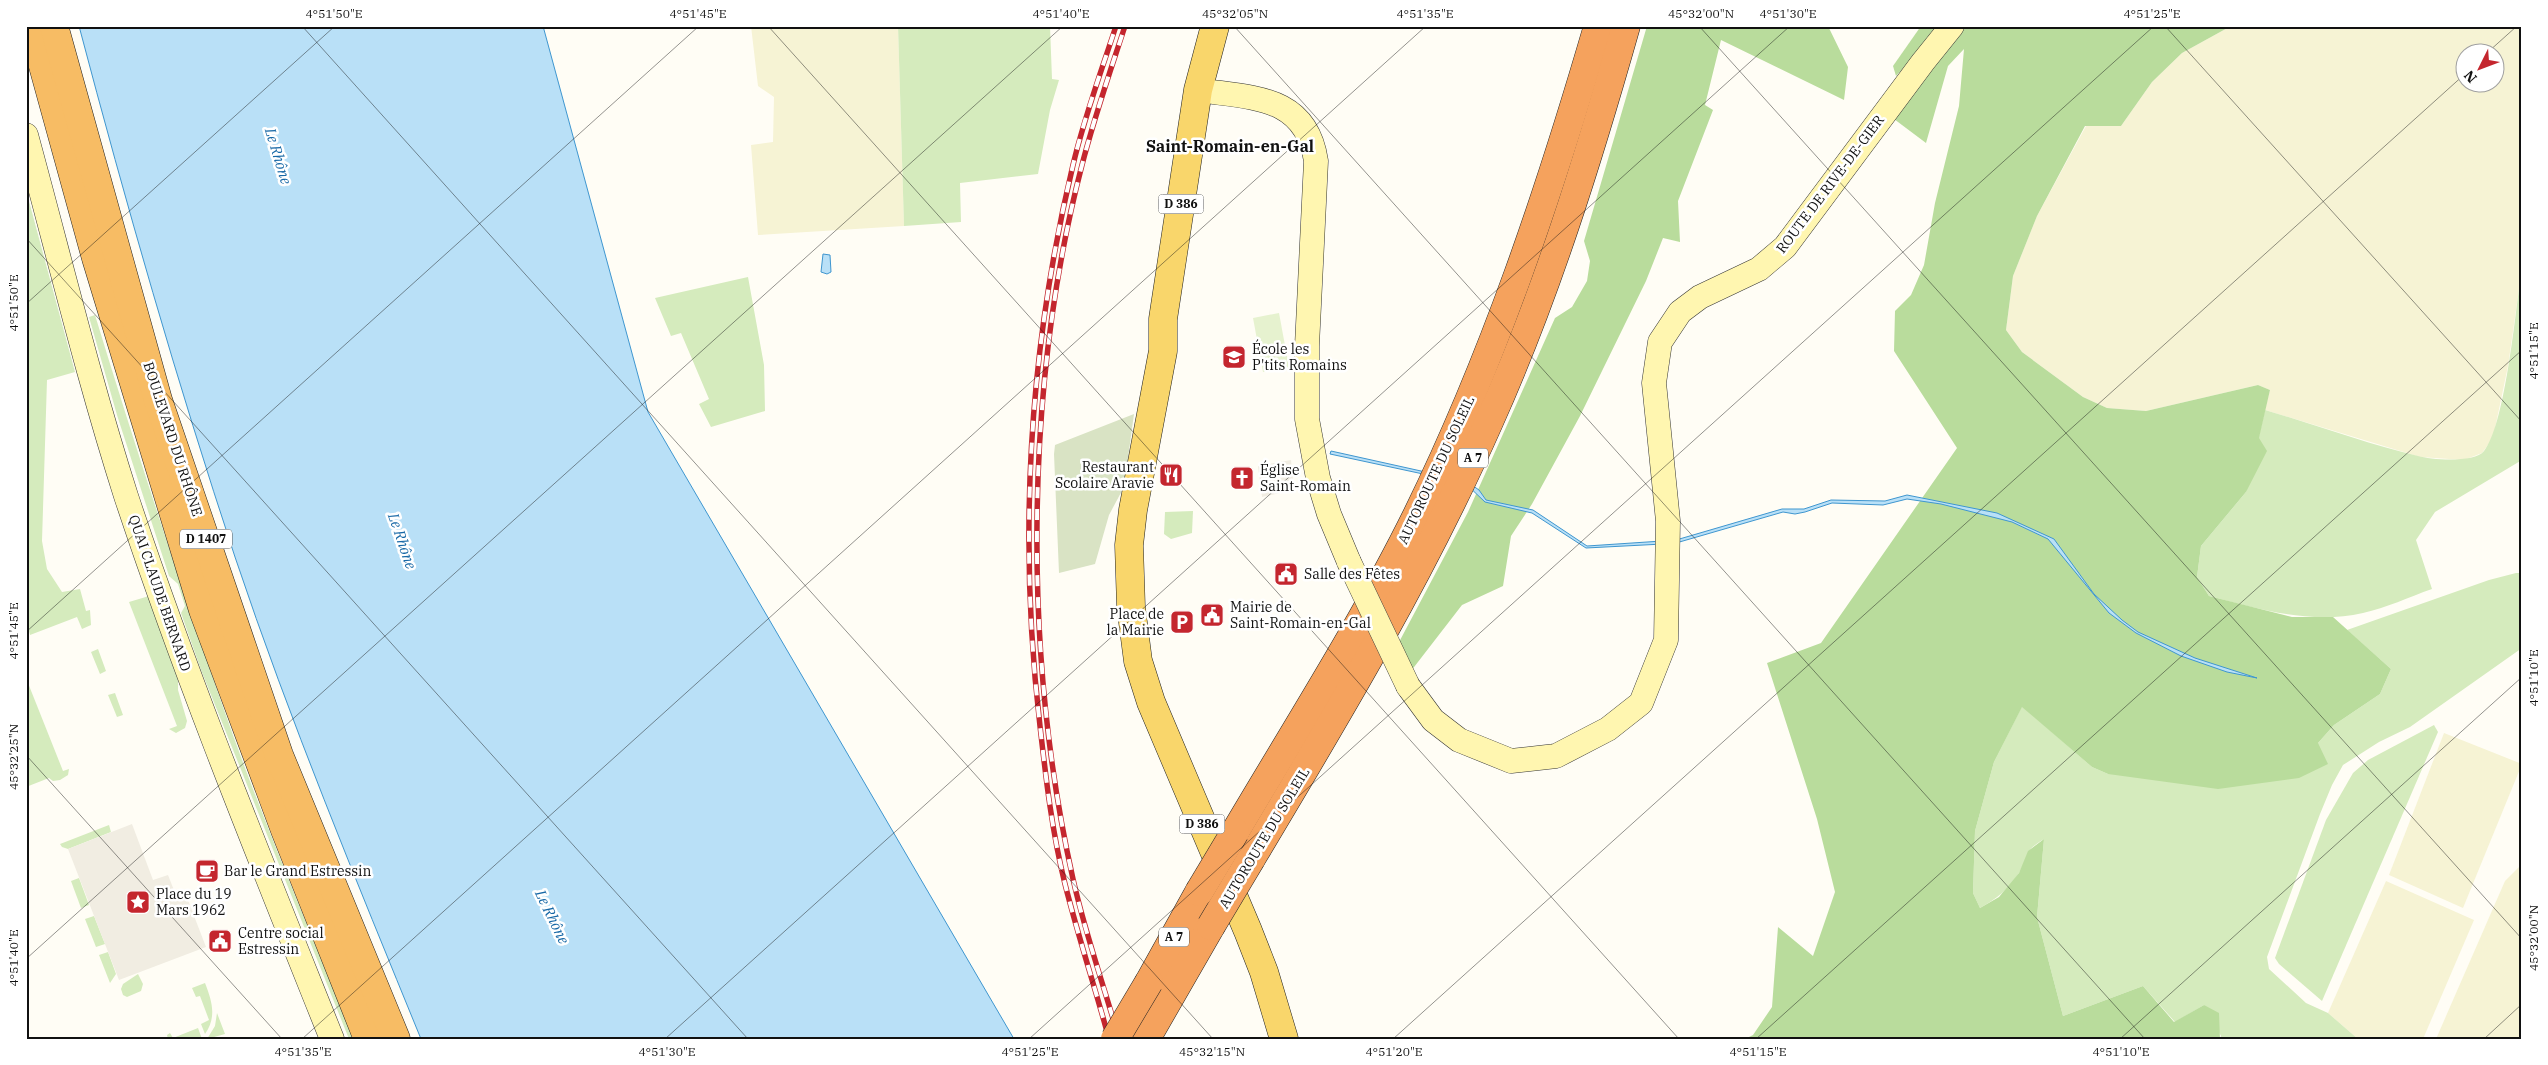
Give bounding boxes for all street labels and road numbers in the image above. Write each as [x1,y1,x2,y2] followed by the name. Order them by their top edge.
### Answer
[1772,111,1888,257] street label: ROUTE DE RIVE-DE-GIER
[1158,194,1204,213] road number: D 386
[140,359,207,519] street label: BOULEVARD DU RHÔNE
[1394,393,1478,547] street label: AUTOROUTE DU SOLEIL
[1458,448,1488,468] road number: A 7
[125,512,195,674] street label: QUAI CLAUDE BERNARD
[180,530,232,548] road number: D 1407
[1215,764,1313,912] street label: AUTOROUTE DU SOLEIL
[1180,814,1224,834] road number: D 386
[1159,928,1189,946] road number: A 7

